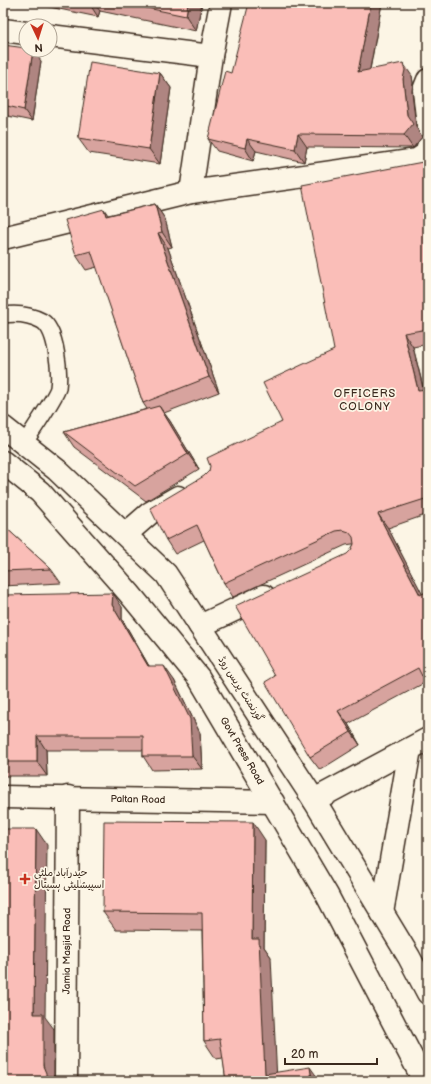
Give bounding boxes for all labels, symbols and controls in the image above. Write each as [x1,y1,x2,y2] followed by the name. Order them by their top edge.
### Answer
[18,18,58,58] north arrow
[34,41,43,54] text: N
[334,387,396,413] district label: OFFICERS COLONY
[215,654,267,724] street label: گورنمنٹ پریس روڈ
[217,715,267,787] street label: Govt Press Road
[110,793,166,806] street label: Paltan Road
[34,867,104,892] place label: حیدرآباد ملٹی اسپیشلیٹی ہسپتال
[19,873,31,885] marker: حیدرآباد ملٹی اسپیشلیٹی ہسپتال
[61,908,73,994] street label: Jamia Masjid Road
[285,1040,377,1066] scale bar
[291,1047,318,1062] text: 20 m

